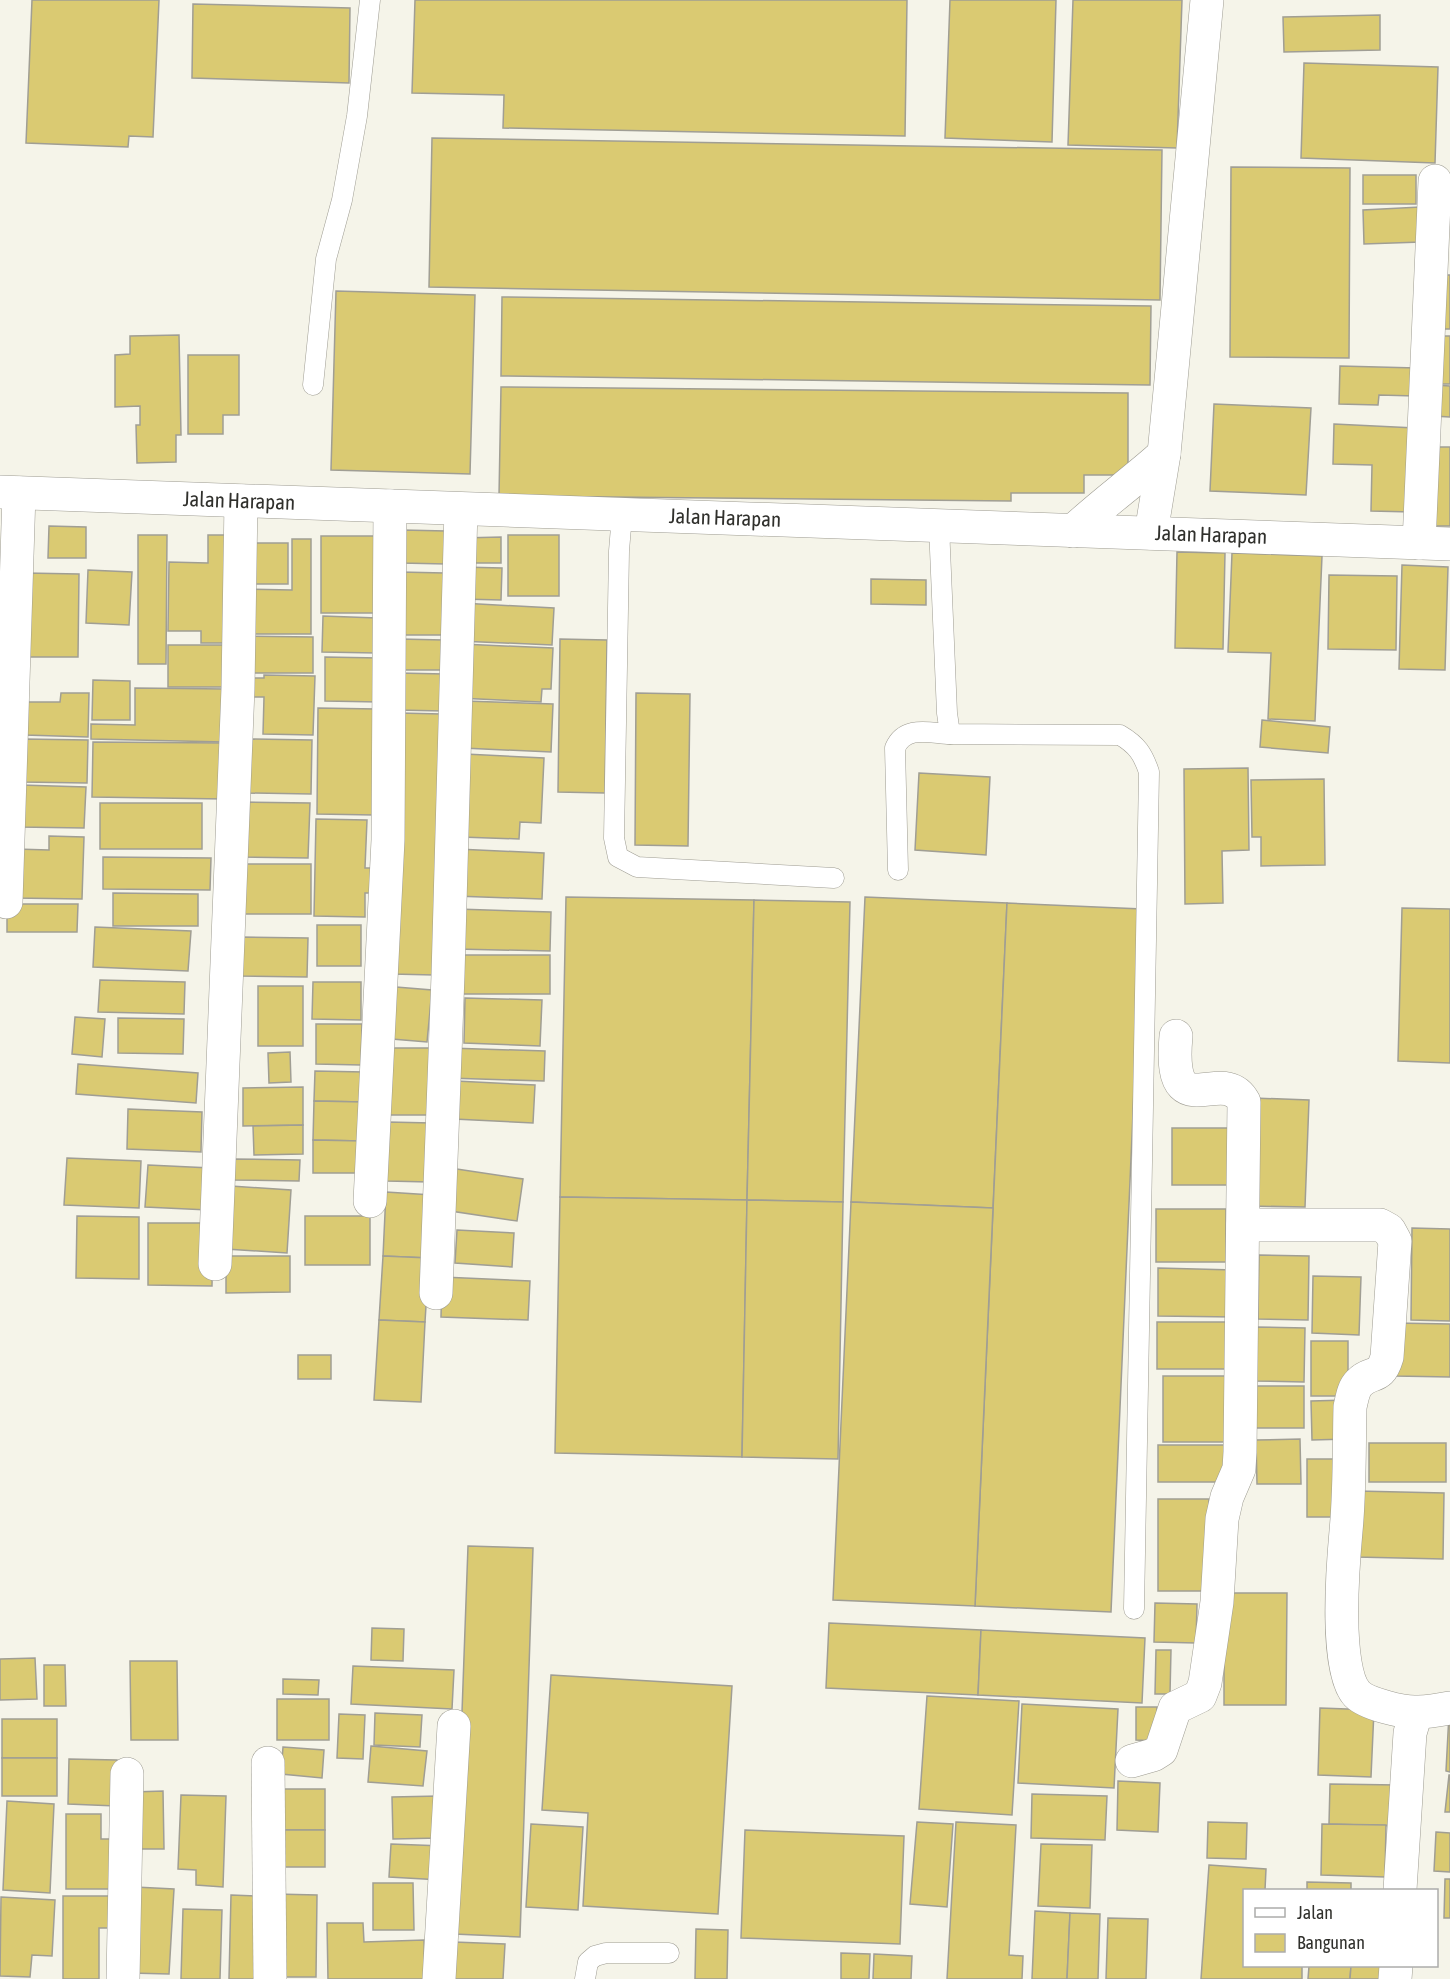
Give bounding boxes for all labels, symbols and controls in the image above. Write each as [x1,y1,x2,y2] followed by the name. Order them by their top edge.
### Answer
[183,486,296,514] street label: Jalan Harapan
[669,503,782,531] street label: Jalan Harapan
[1155,520,1268,548] street label: Jalan Harapan
[1243,1889,1438,1967] legend
[1297,1902,1333,1923] text: Jalan
[1297,1932,1365,1953] text: Bangunan

